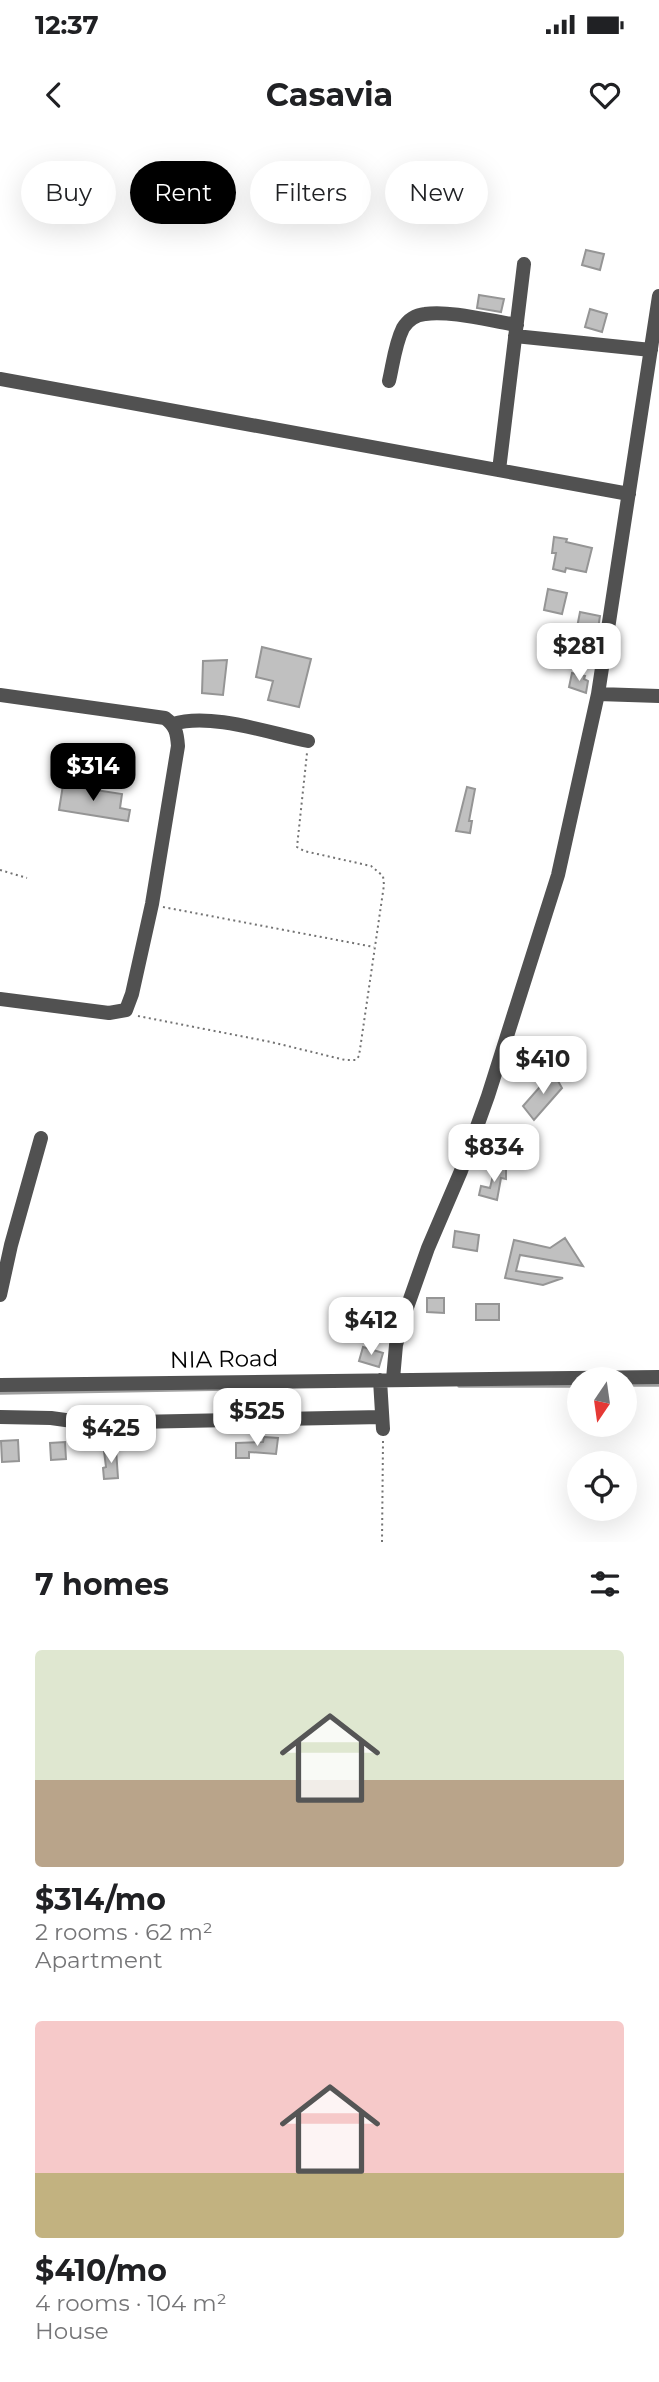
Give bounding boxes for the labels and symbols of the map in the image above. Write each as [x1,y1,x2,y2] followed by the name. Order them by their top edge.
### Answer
[538,624,620,683] pin: $281
[52,744,134,803] pin: $314
[502,1037,584,1096] pin: $410
[453,1124,535,1184] pin: $834
[330,1298,412,1357] pin: $412
[170,1344,278,1374] street label: NIA Road
[567,1367,637,1437] north arrow
[216,1388,298,1448] pin: $525
[70,1406,152,1465] pin: $425

